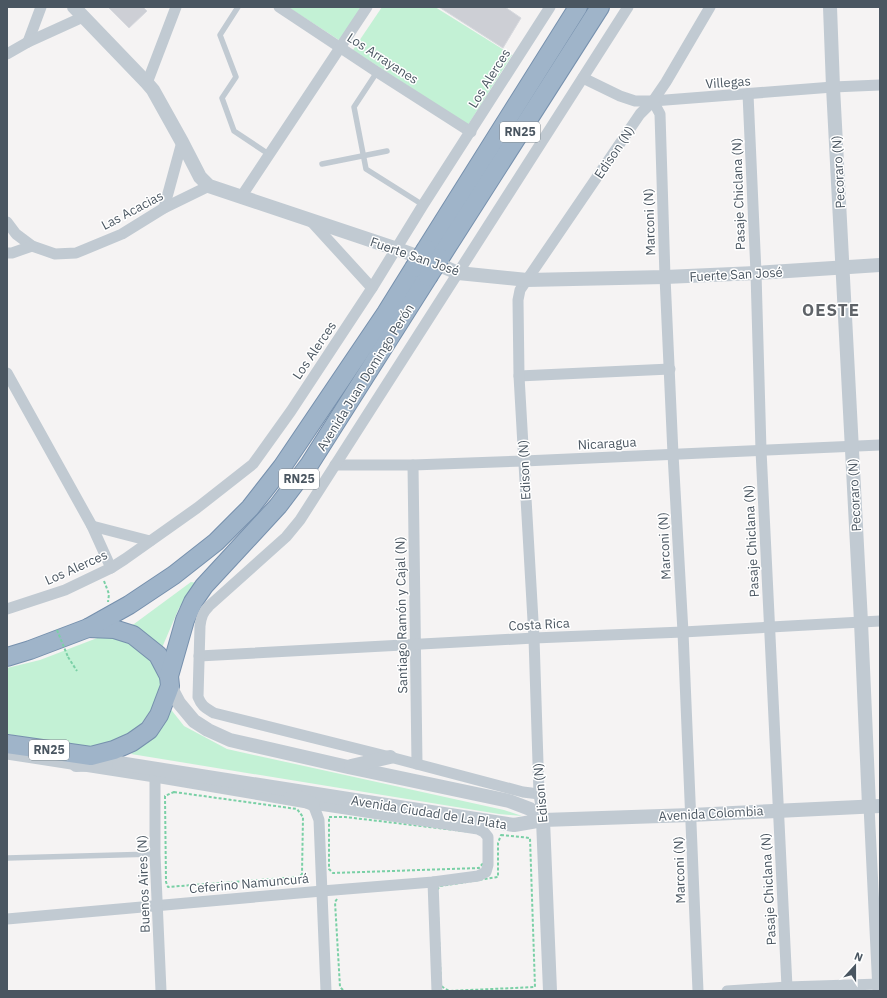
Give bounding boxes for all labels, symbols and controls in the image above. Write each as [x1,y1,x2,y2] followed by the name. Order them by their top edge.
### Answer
[344,29,422,88] street label: Los Arrayanes
[465,45,514,111] street label: Los Alerces
[705,72,751,93] street label: Villegas
[500,122,540,142] road number: RN25
[591,123,638,182] street label: Edison (N)
[828,135,849,209] street label: Pecoraro (N)
[728,138,749,250] street label: Pasaje Chiclana (N)
[98,187,166,234] street label: Las Acacias
[640,188,659,256] street label: Marconi (N)
[368,233,462,280] street label: Fuerte San José
[689,264,783,285] street label: Fuerte San José
[802,299,860,321] district label: OESTE
[313,301,418,454] street label: Avenida Juan Domingo Perón
[289,318,340,383] street label: Los Alerces
[577,433,637,454] street label: Nicaragua
[514,439,535,500] street label: Edison (N)
[844,458,865,532] street label: Pecoraro (N)
[279,469,319,489] road number: RN25
[740,484,763,598] street label: Pasaje Chiclana (N)
[654,512,675,580] street label: Marconi (N)
[392,536,411,694] street label: Santiago Ramón y Cajal (N)
[42,546,110,589] street label: Los Alerces
[508,614,570,635] street label: Costa Rica
[29,740,69,760] road number: RN25
[529,762,552,824] street label: Edison (N)
[350,792,508,833] street label: Avenida Ciudad de La Plata
[658,802,764,825] street label: Avenida Colombia
[757,832,780,946] street label: Pasaje Chiclana (N)
[133,835,154,933] street label: Buenos Aires (N)
[670,836,689,904] street label: Marconi (N)
[188,870,310,897] street label: Ceferino Namuncurá
[835,946,875,986] north arrow
[852,949,865,965] text: N

